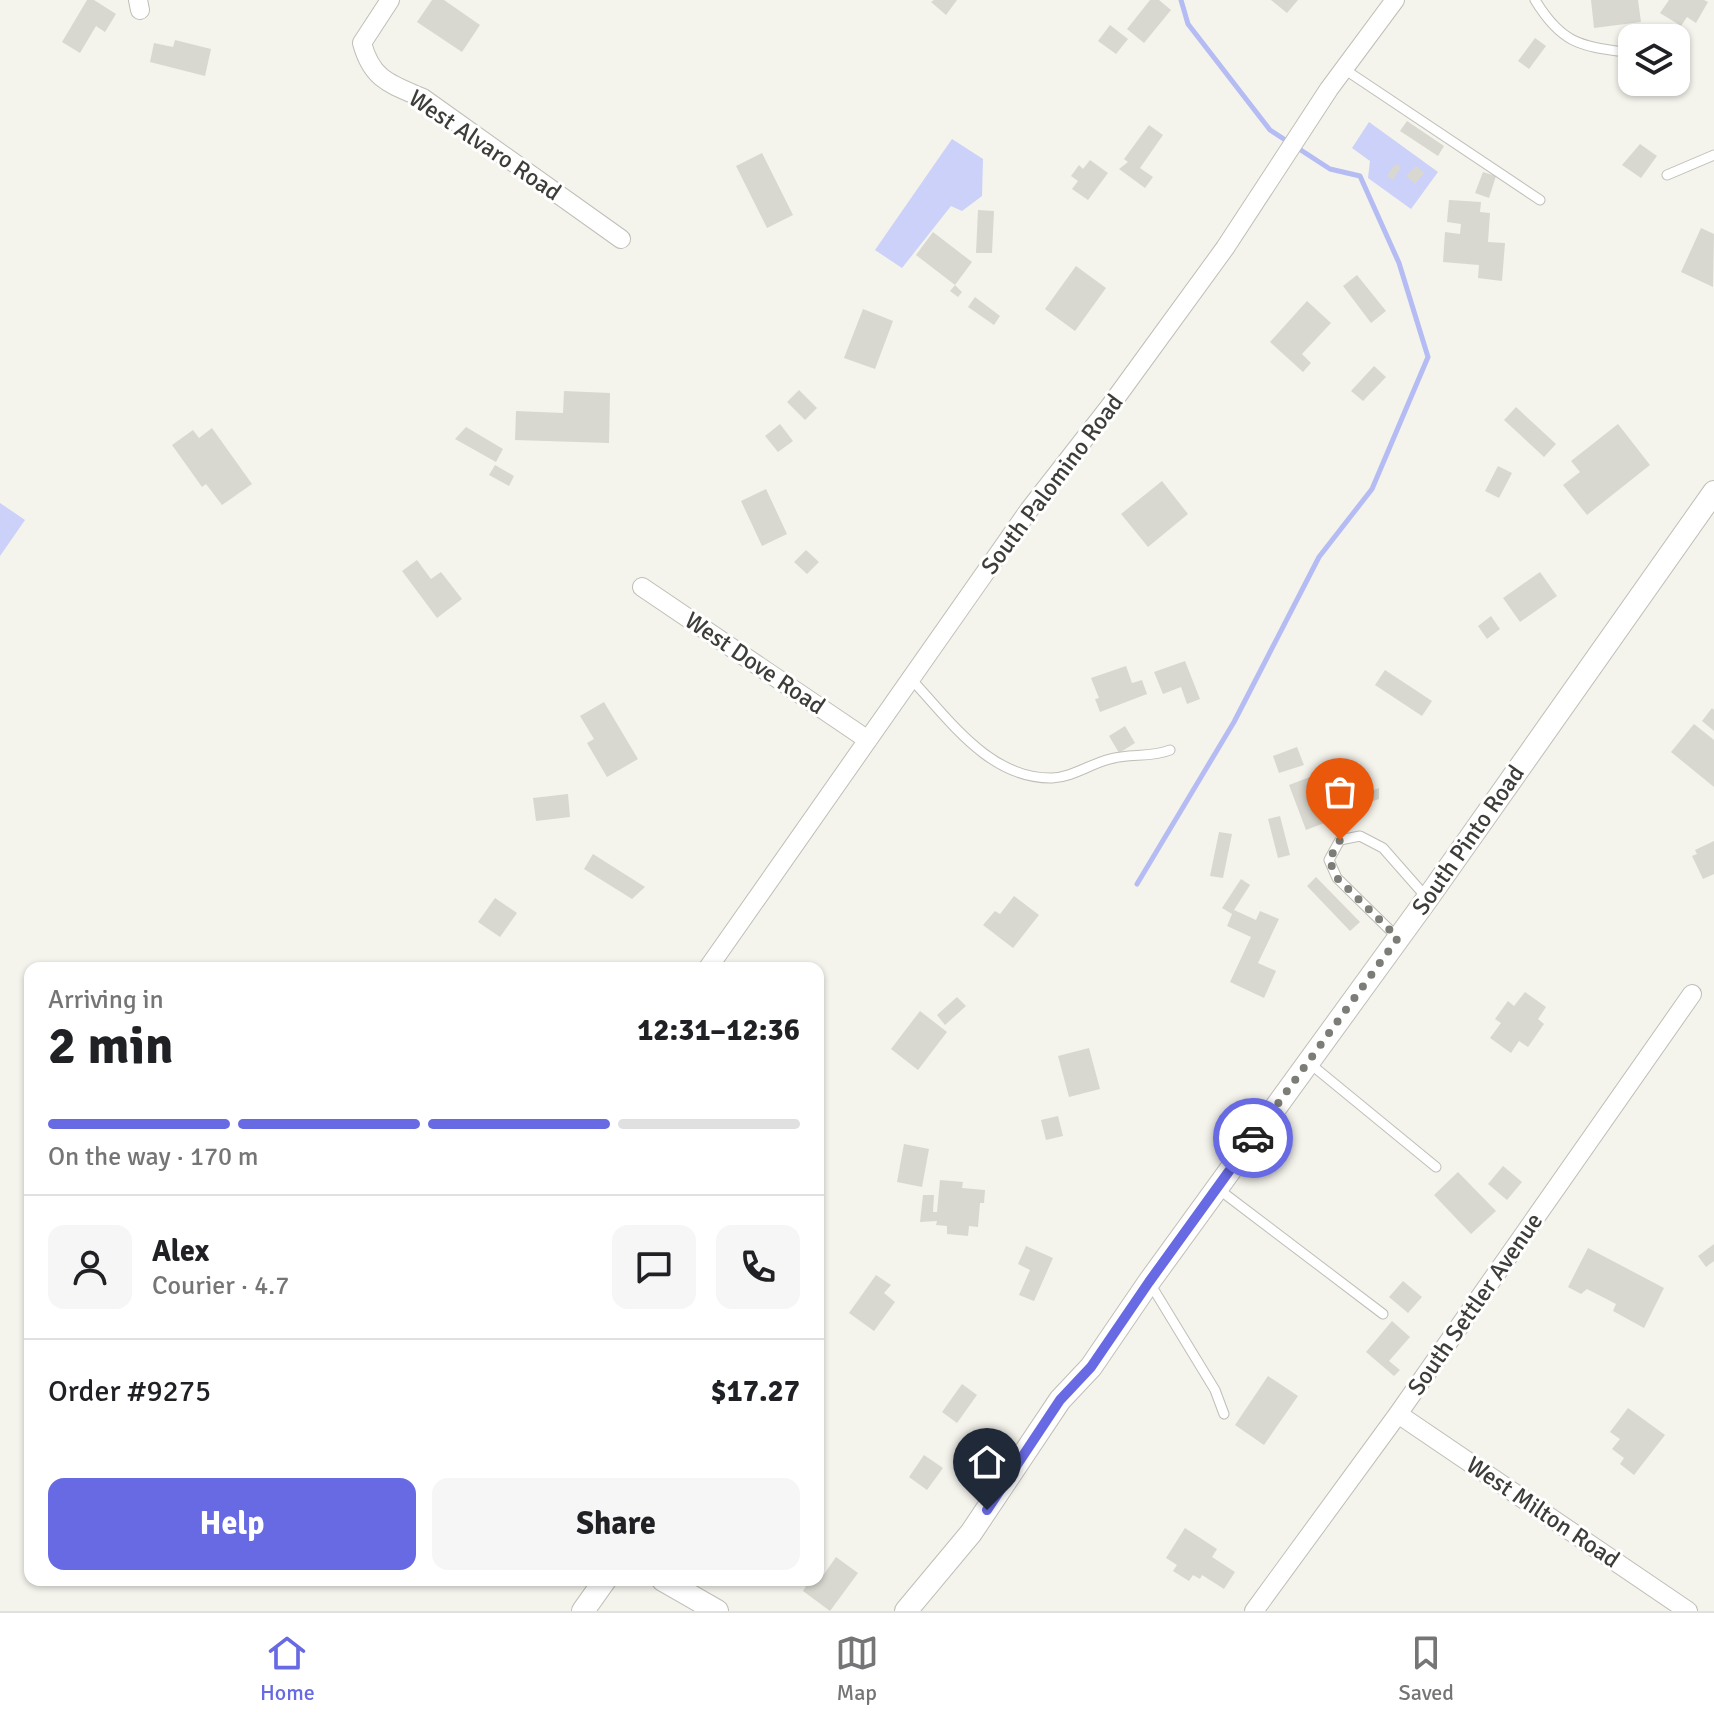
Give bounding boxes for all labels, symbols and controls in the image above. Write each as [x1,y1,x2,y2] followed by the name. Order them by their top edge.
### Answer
[1618,24,1690,96] map controls
[1618,24,1690,96] button: layers
[403,83,567,207] street label: West Alvaro Road
[974,388,1130,580] street label: South Palomino Road
[679,605,831,721] street label: West Dove Road
[1306,758,1374,840] pin
[1405,759,1531,921] street label: South Pinto Road
[1318,770,1362,814] icon: bag
[48,984,164,1016] text: Arriving in
[637,1012,800,1049] text: 12:31–12:36
[48,1014,174,1078] text: 2 min
[1213,1098,1293,1178] courier
[1231,1116,1275,1160] icon: car
[48,1141,258,1173] text: On the way · 170 m
[1401,1207,1549,1401] street label: South Settler Avenue
[48,1225,132,1309] button: person
[612,1225,696,1309] button: chat
[716,1225,800,1309] button: phone
[152,1233,209,1270] text: Alex
[152,1270,289,1302] text: Courier · 4.7
[48,1373,211,1410] text: Order #9275
[710,1373,800,1410] text: $17.27
[953,1428,1021,1510] pin
[965,1440,1009,1484] icon: home
[1461,1450,1625,1574] street label: West Milton Road
[48,1478,416,1570] button: Help
[432,1478,800,1570] button: Share
[260,1631,315,1706] tab: Home
[835,1631,879,1706] tab: Map
[1399,1631,1454,1706] tab: Saved

